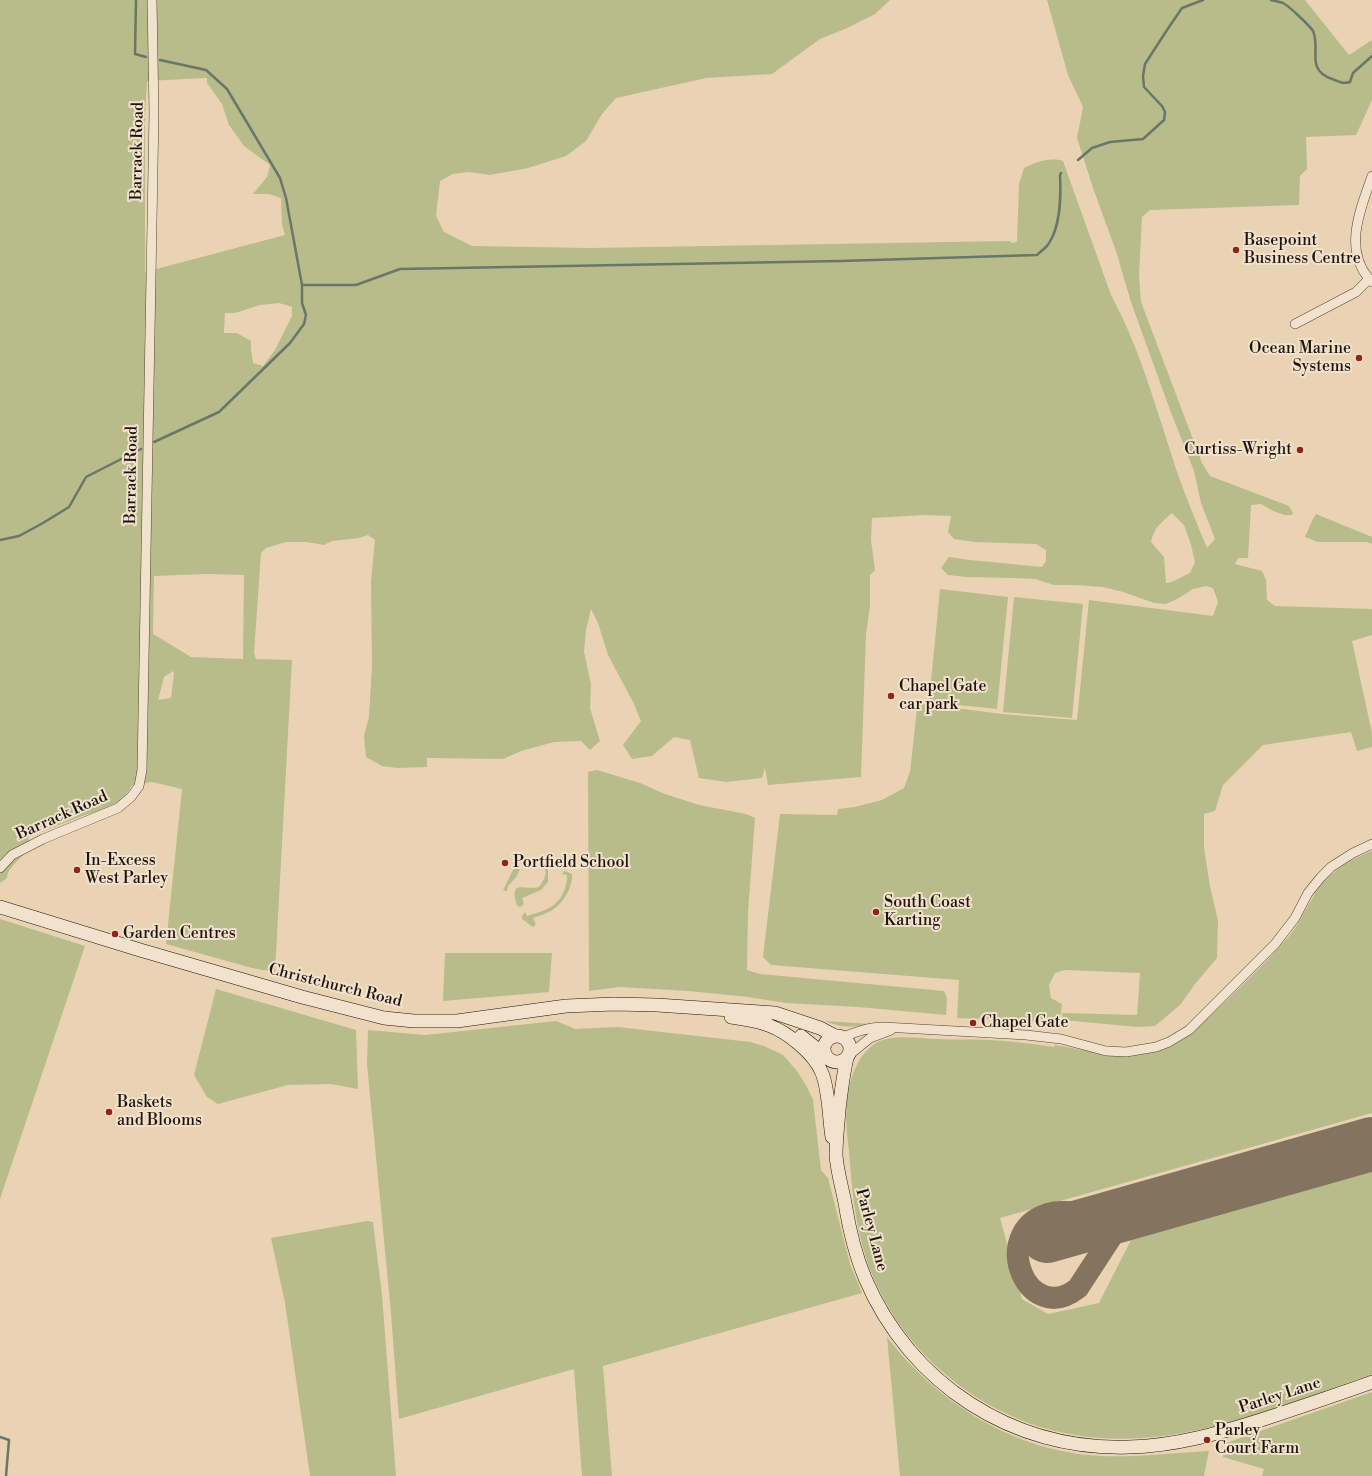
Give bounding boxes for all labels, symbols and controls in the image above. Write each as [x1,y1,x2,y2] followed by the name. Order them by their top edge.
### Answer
[128,102,148,200] street label: Barrack Road
[1244,231,1361,269] place label: Basepoint Business Centre
[1231,245,1241,255] marker: Basepoint Business Centre
[1249,339,1351,377] place label: Ocean Marine Systems
[1354,353,1364,363] marker: Ocean Marine Systems
[122,426,142,524] street label: Barrack Road
[1184,440,1292,460] place label: Curtiss-Wright
[1295,445,1305,455] marker: Curtiss-Wright
[899,677,986,715] place label: Chapel Gate car park
[886,691,896,701] marker: Chapel Gate car park
[13,787,111,845] street label: Barrack Road
[85,851,168,889] place label: In-Excess West Parley
[513,853,629,873] place label: Portfield School
[500,858,510,868] marker: Portfield School
[72,865,82,875] marker: In-Excess West Parley
[884,893,971,931] place label: South Coast Karting
[871,907,881,917] marker: South Coast Karting
[123,924,236,944] place label: Garden Centres
[110,929,120,939] marker: Garden Centres
[266,960,404,1012] street label: Christchurch Road
[981,1013,1068,1033] place label: Chapel Gate
[968,1018,978,1028] marker: Chapel Gate
[117,1093,202,1131] place label: Baskets and Blooms
[104,1107,114,1117] marker: Baskets and Blooms
[851,1186,891,1274] street label: Parley Lane
[1237,1374,1323,1418] street label: Parley Lane
[1215,1421,1299,1459] place label: Parley Court Farm
[1202,1435,1212,1445] marker: Parley Court Farm

